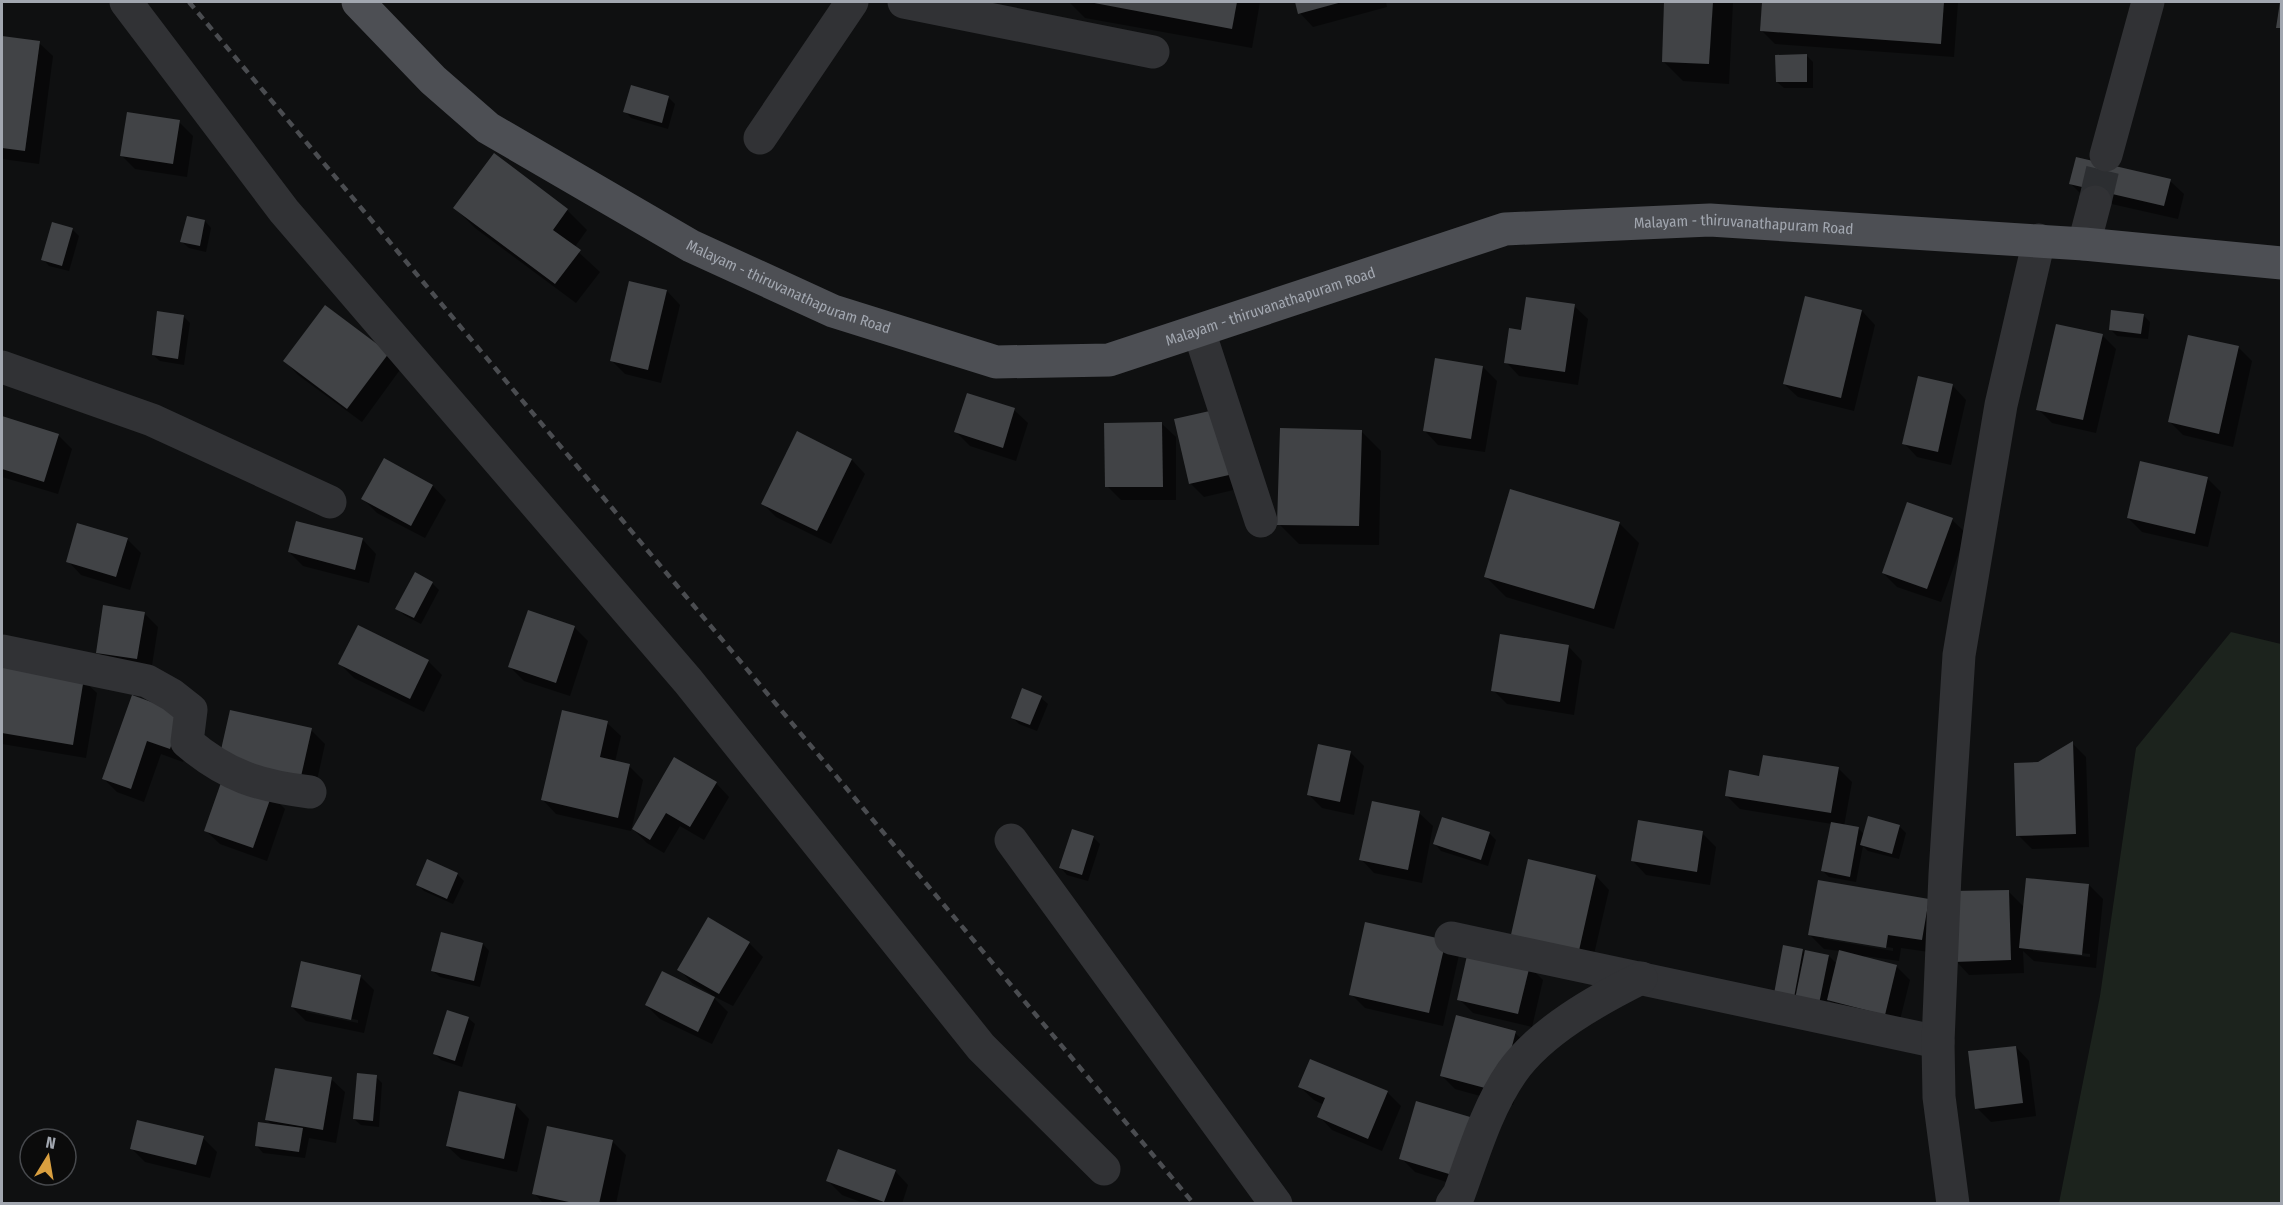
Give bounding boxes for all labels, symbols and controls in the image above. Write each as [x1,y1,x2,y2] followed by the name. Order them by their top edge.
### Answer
[1633,211,1854,238] street label: Malayam - thiruvanathapuram Road
[684,236,893,337] street label: Malayam - thiruvanathapuram Road
[1163,264,1378,350] street label: Malayam - thiruvanathapuram Road
[18,1127,78,1187] north arrow
[44,1133,57,1153] text: N

